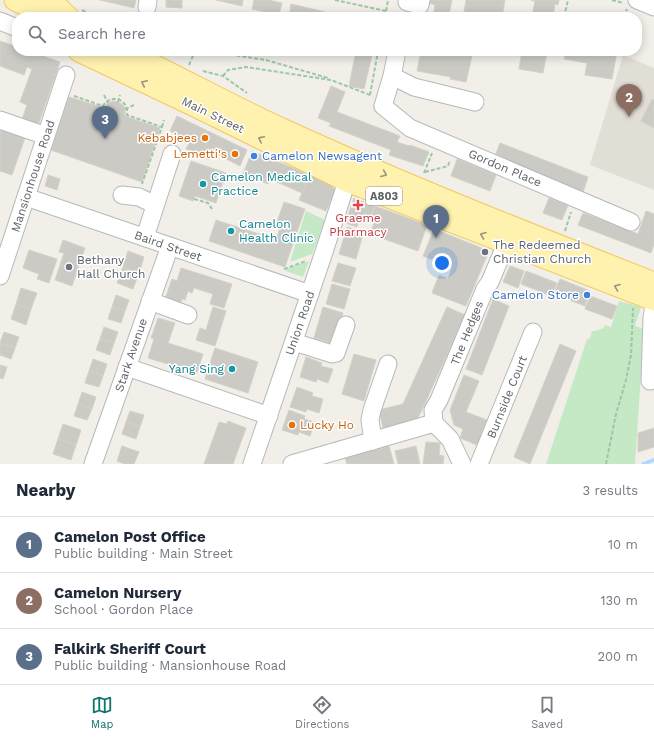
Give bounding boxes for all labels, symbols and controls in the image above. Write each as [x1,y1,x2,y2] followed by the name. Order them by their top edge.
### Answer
[12,12,642,56] search box
[26,23,48,45] icon: search
[58,25,146,43] text: Search here
[141,79,148,87] one-way arrow
[616,84,642,117] pin: 2
[179,94,247,136] street label: Main Street
[92,106,118,139] pin: 3
[8,118,58,234] street label: Mansionhouse Road
[138,131,197,145] place label: Kebabjees
[200,133,210,143] marker: Kebabjees
[258,136,265,144] one-way arrow
[466,146,544,190] street label: Gordon Place
[173,147,227,161] place label: Lemetti's
[230,149,240,159] marker: Lemetti's
[262,149,382,163] place label: Camelon Newsagent
[249,151,259,161] marker: Camelon Newsagent
[380,169,388,177] one-way arrow
[211,170,312,198] place label: Camelon Medical Practice
[198,179,208,189] marker: Camelon Medical Practice
[366,187,402,205] road number: A803
[353,200,363,210] marker: Graeme Pharmacy
[423,205,449,238] pin: 1
[329,211,387,239] place label: Graeme Pharmacy
[239,217,314,245] place label: Camelon Health Clinic
[226,226,236,236] marker: Camelon Health Clinic
[133,228,203,264] street label: Baird Street
[480,231,487,239] one-way arrow
[493,238,592,266] place label: The Redeemed Christian Church
[480,247,490,257] marker: The Redeemed Christian Church
[77,253,145,281] place label: Bethany Hall Church
[432,253,452,273] your location
[64,262,74,272] marker: Bethany Hall Church
[614,283,621,291] one-way arrow
[492,288,579,302] place label: Camelon Store
[282,289,318,357] street label: Union Road
[582,290,592,300] marker: Camelon Store
[448,299,486,367] street label: The Hedges
[112,316,150,394] street label: Stark Avenue
[484,354,530,440] street label: Burnside Court
[169,362,225,376] place label: Yang Sing
[227,364,237,374] marker: Yang Sing
[300,418,354,432] place label: Lucky Ho
[287,420,297,430] marker: Lucky Ho
[16,480,75,500] text: Nearby
[583,483,638,498] text: 3 results
[54,528,206,546] text: Camelon Post Office
[26,537,32,552] text: 1
[608,537,638,552] text: 10 m
[54,546,233,561] text: Public building · Main Street
[54,584,181,602] text: Camelon Nursery
[25,593,33,608] text: 2
[600,593,638,608] text: 130 m
[54,602,193,617] text: School · Gordon Place
[54,640,206,658] text: Falkirk Sheriff Court
[25,649,33,664] text: 3
[597,649,638,664] text: 200 m
[54,658,286,673] text: Public building · Mansionhouse Road
[91,694,113,731] tab: Map
[295,694,349,731] tab: Directions
[531,694,563,731] tab: Saved

